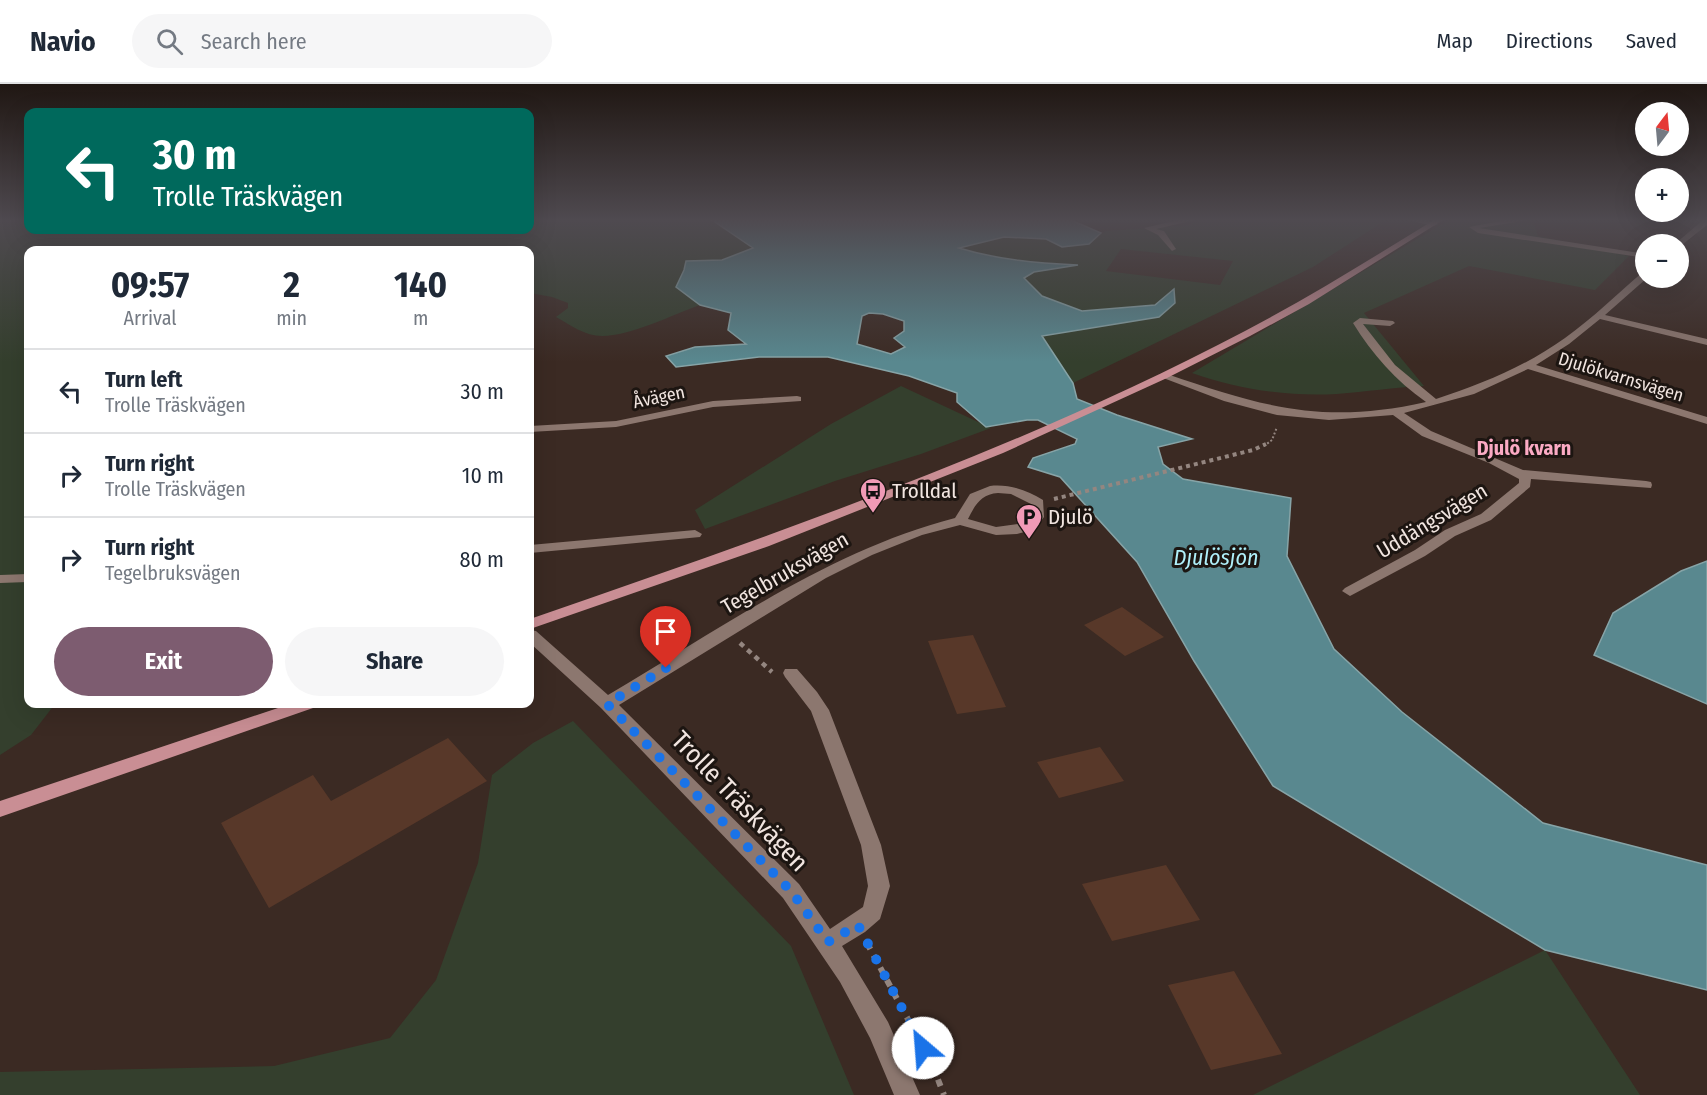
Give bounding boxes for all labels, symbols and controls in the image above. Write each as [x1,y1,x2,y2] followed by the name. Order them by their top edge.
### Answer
[132,14,552,68] search box
[30,25,96,58] text: Navio
[153,25,186,58] icon: search
[201,28,307,55] text: Search here
[1436,28,1473,54] text: Map
[1506,28,1593,54] text: Directions
[1626,28,1677,54] text: Saved
[1635,102,1689,156] north arrow
[1635,102,1689,288] map controls
[153,130,237,180] text: 30 m
[54,132,132,210] icon: left
[1635,168,1689,222] button: +
[153,181,343,213] text: Trolle Träskvägen
[1635,234,1689,288] button: −
[111,263,189,307] text: 09:57
[283,263,300,307] text: 2
[394,263,447,307] text: 140
[124,306,177,330] text: Arrival
[276,306,307,330] text: min
[413,306,428,330] text: m
[1556,348,1686,406] street label: Djulökvarnsvägen
[105,366,183,393] text: Turn left
[54,375,87,408] icon: left
[461,378,504,405] text: 30 m
[631,380,687,413] street label: Åvägen
[105,393,246,417] text: Trolle Träskvägen
[1477,436,1571,460] district label: Djulö kvarn
[105,450,194,477] text: Turn right
[54,459,87,492] icon: right
[462,462,504,489] text: 10 m
[858,476,888,514] bus stop icon: Trolldal
[105,477,246,501] text: Trolle Träskvägen
[892,478,957,504] place label: Trolldal
[1372,478,1492,564] street label: Uddängsvägen
[1014,502,1044,540] parking icon: Djulö
[1048,504,1093,530] place label: Djulö
[717,526,853,620] street label: Tegelbruksvägen
[105,534,194,561] text: Turn right
[54,543,87,576] icon: right
[1174,544,1258,571] water label: Djulösjön
[459,546,504,573] text: 80 m
[105,561,241,585] text: Tegelbruksvägen
[640,606,691,668] pin
[649,615,682,648] icon: arrive
[54,627,273,696] button: Exit
[285,627,504,696] button: Share
[665,725,814,878] street label: Trolle Träskvägen
[891,1016,955,1080] position arrow

